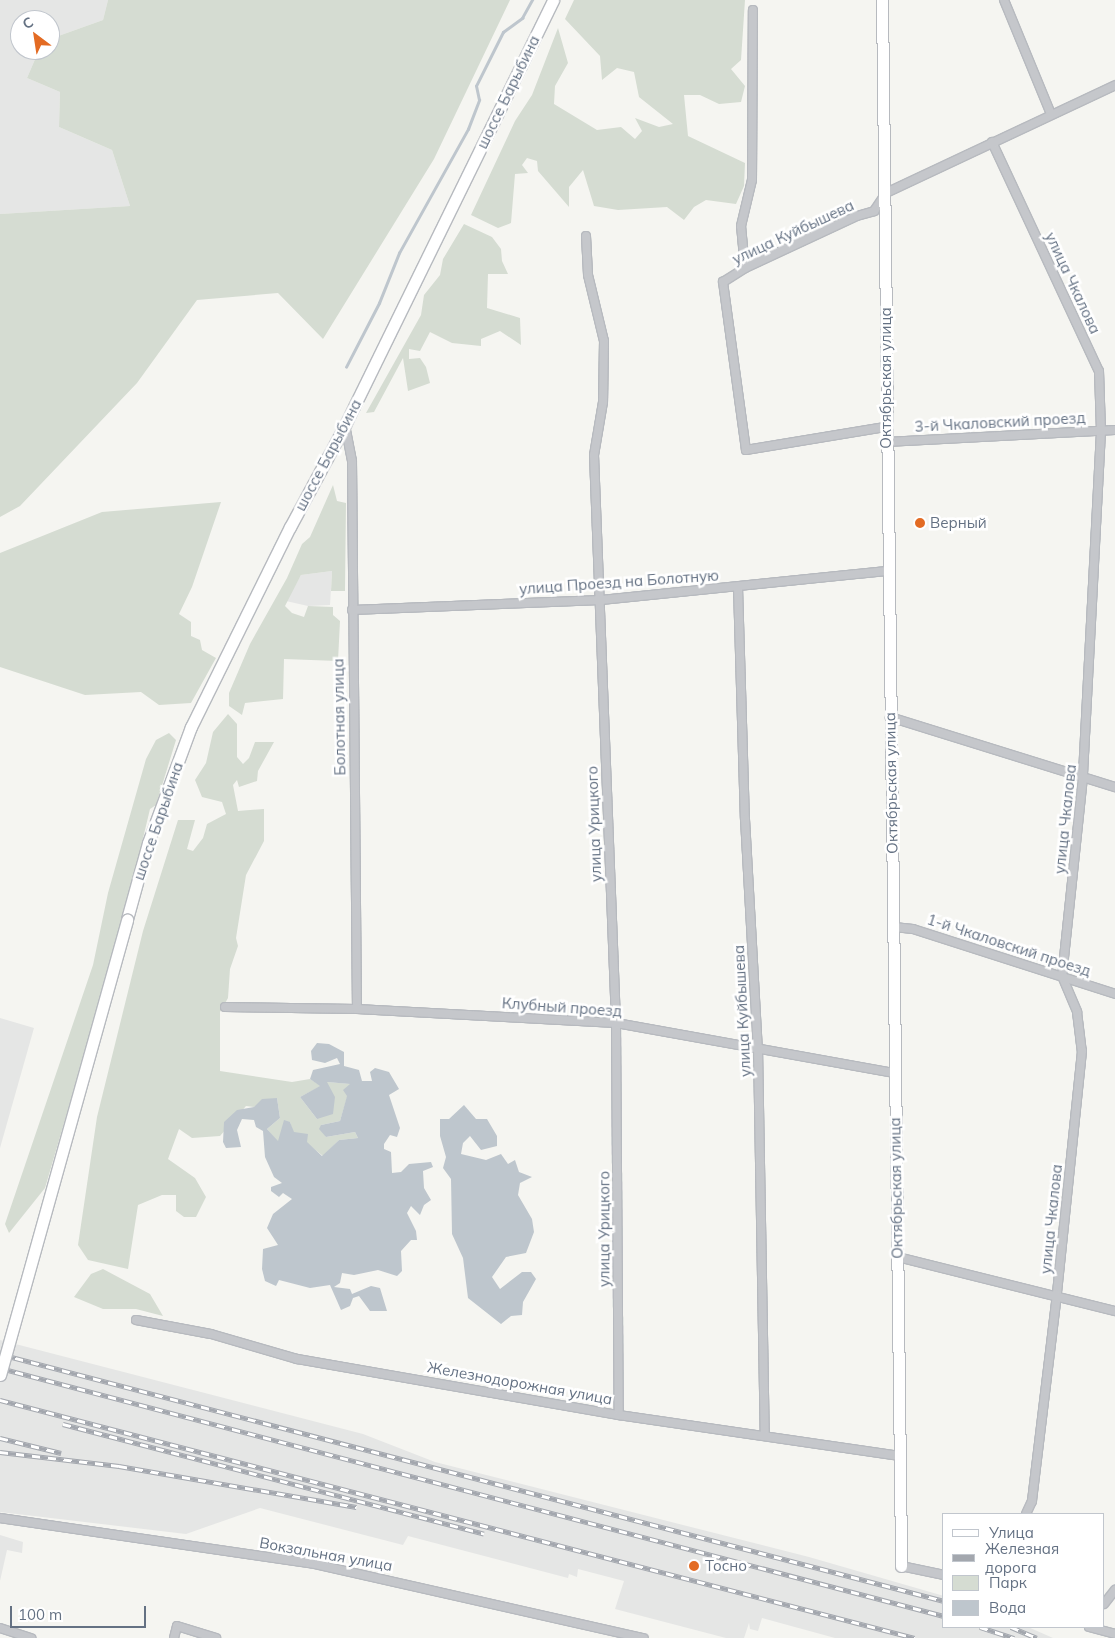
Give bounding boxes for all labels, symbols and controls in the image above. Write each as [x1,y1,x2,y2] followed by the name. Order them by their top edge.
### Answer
[10,10,60,60] north arrow
[19,13,37,33] text: С
[473,32,543,152] street label: шоссе Барыбина
[729,196,857,268] street label: улица Куйбышева
[1042,229,1104,337] street label: улица Чкалова
[877,307,895,449] street label: Октябрьская улица
[291,396,365,514] street label: шоссе Барыбина
[914,409,1086,435] street label: 3-й Чкаловский проезд
[930,514,987,532] place label: Верный
[914,517,926,529] marker: Верный
[519,566,719,598] street label: улица Проезд на Болотную
[329,658,349,776] street label: Болотная улица
[881,712,901,854] street label: Октябрьская улица
[129,760,187,882] street label: шоссе Барыбина
[1050,763,1080,875] street label: улица Чкалова
[583,766,605,882] street label: улица Урицкого
[925,910,1093,980] street label: 1-й Чкаловский проезд
[730,945,754,1077] street label: улица Куйбышева
[501,994,623,1020] street label: Клубный проезд
[886,1117,906,1259] street label: Октябрьская улица
[1036,1163,1066,1275] street label: улица Чкалова
[595,1171,613,1287] street label: улица Урицкого
[426,1358,614,1408] street label: Железнодорожная улица
[942,1513,1105,1628] legend
[989,1523,1034,1542] text: Улица
[258,1533,394,1575] street label: Вокзальная улица
[985,1539,1059,1577] text: Железная дорога
[705,1557,747,1575] place label: Тосно
[687,1559,701,1573] marker: Тосно
[989,1573,1027,1592] text: Парк
[12,1596,149,1628] scale bar
[989,1598,1026,1617] text: Вода
[18,1605,62,1624] text: 100 m

